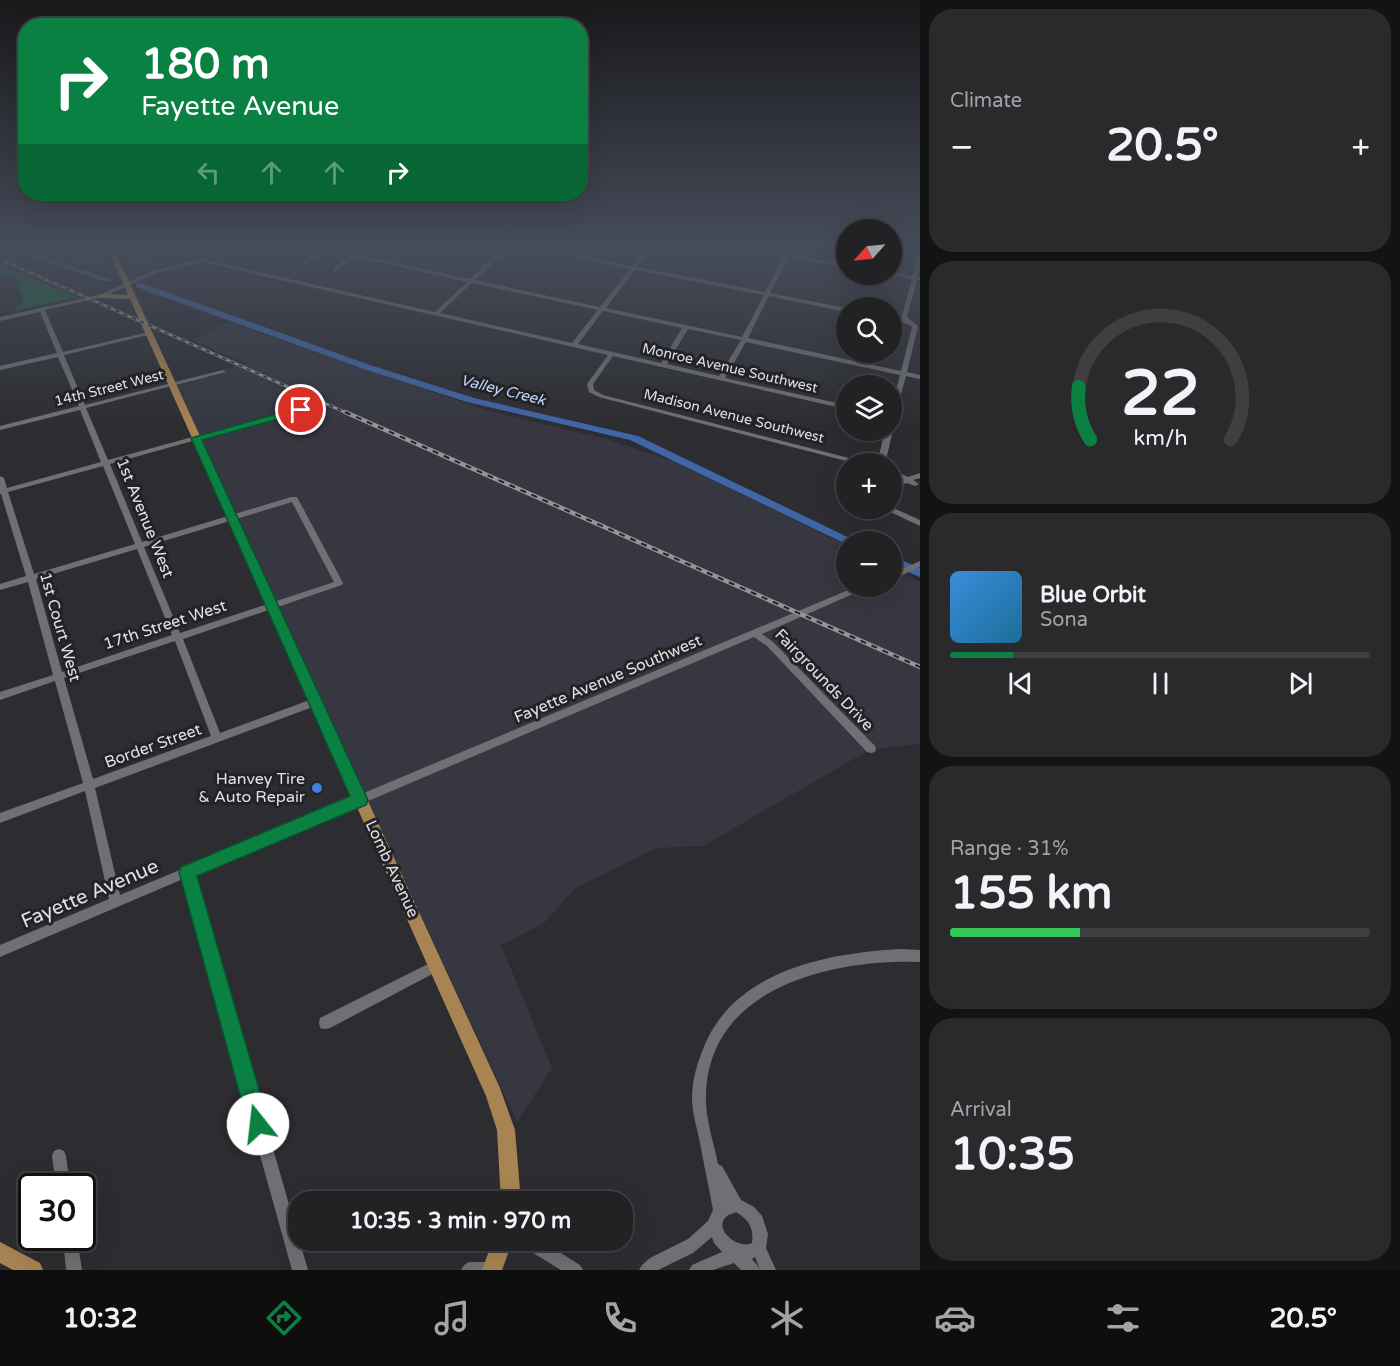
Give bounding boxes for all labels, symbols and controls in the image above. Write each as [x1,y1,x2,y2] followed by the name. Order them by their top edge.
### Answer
[141,39,270,90] text: 180 m
[42,42,120,120] icon: right
[950,89,1022,113] text: Climate
[141,90,339,123] text: Fayette Avenue
[1106,119,1219,173] text: 20.5°
[950,128,974,167] text: −
[1351,128,1370,167] text: +
[192,156,225,189] icon: left
[255,156,288,189] icon: ahead
[318,156,351,189] icon: ahead
[381,156,414,189] icon: right
[836,219,902,285] north arrow
[836,219,902,597] map controls
[836,297,902,363] button: search
[641,340,820,397] street label: Monroe Avenue Southwest
[1121,357,1199,432] text: 22
[53,366,166,410] street label: 14th Street West
[459,371,549,410] water label: Valley Creek
[836,375,902,441] button: layers
[275,384,326,435] pin
[642,385,827,447] street label: Madison Avenue Southwest
[284,393,317,426] icon: arrive
[1133,425,1187,451] text: km/h
[836,453,902,519] button: +
[112,455,178,581] street label: 1st Avenue West
[836,531,902,597] button: −
[35,570,85,684] street label: 1st Court West
[1040,582,1146,608] text: Blue Orbit
[101,596,229,654] street label: 17th Street West
[1040,608,1088,632] text: Sona
[770,625,878,735] street label: Fairgrounds Drive
[511,630,705,728] street label: Fayette Avenue Southwest
[1004,667,1037,700] icon: previous
[1144,667,1177,700] icon: pause
[1284,667,1317,700] icon: next
[102,719,204,773] street label: Border Street
[198,769,306,807] place label: Hanvey Tire & Auto Repair
[310,781,324,795] marker: Hanvey Tire & Auto Repair
[361,817,423,921] street label: Lomb Avenue
[950,837,1069,861] text: Range · 31%
[18,854,162,934] street label: Fayette Avenue
[950,867,1112,921] text: 155 km
[226,1092,290,1156] position arrow
[950,1098,1012,1122] text: Arrival
[950,1128,1075,1182] text: 10:35
[18,1173,96,1251] speed limit sign: 30
[350,1208,571,1234] text: 10:35 · 3 min · 970 m
[263,1297,305,1339] icon: directions
[431,1297,473,1339] icon: music
[599,1297,641,1339] icon: phone
[766,1297,808,1339] icon: climate
[934,1297,976,1339] icon: car
[1102,1297,1144,1339] icon: filters
[63,1302,138,1335] text: 10:32
[1270,1302,1337,1335] text: 20.5°

